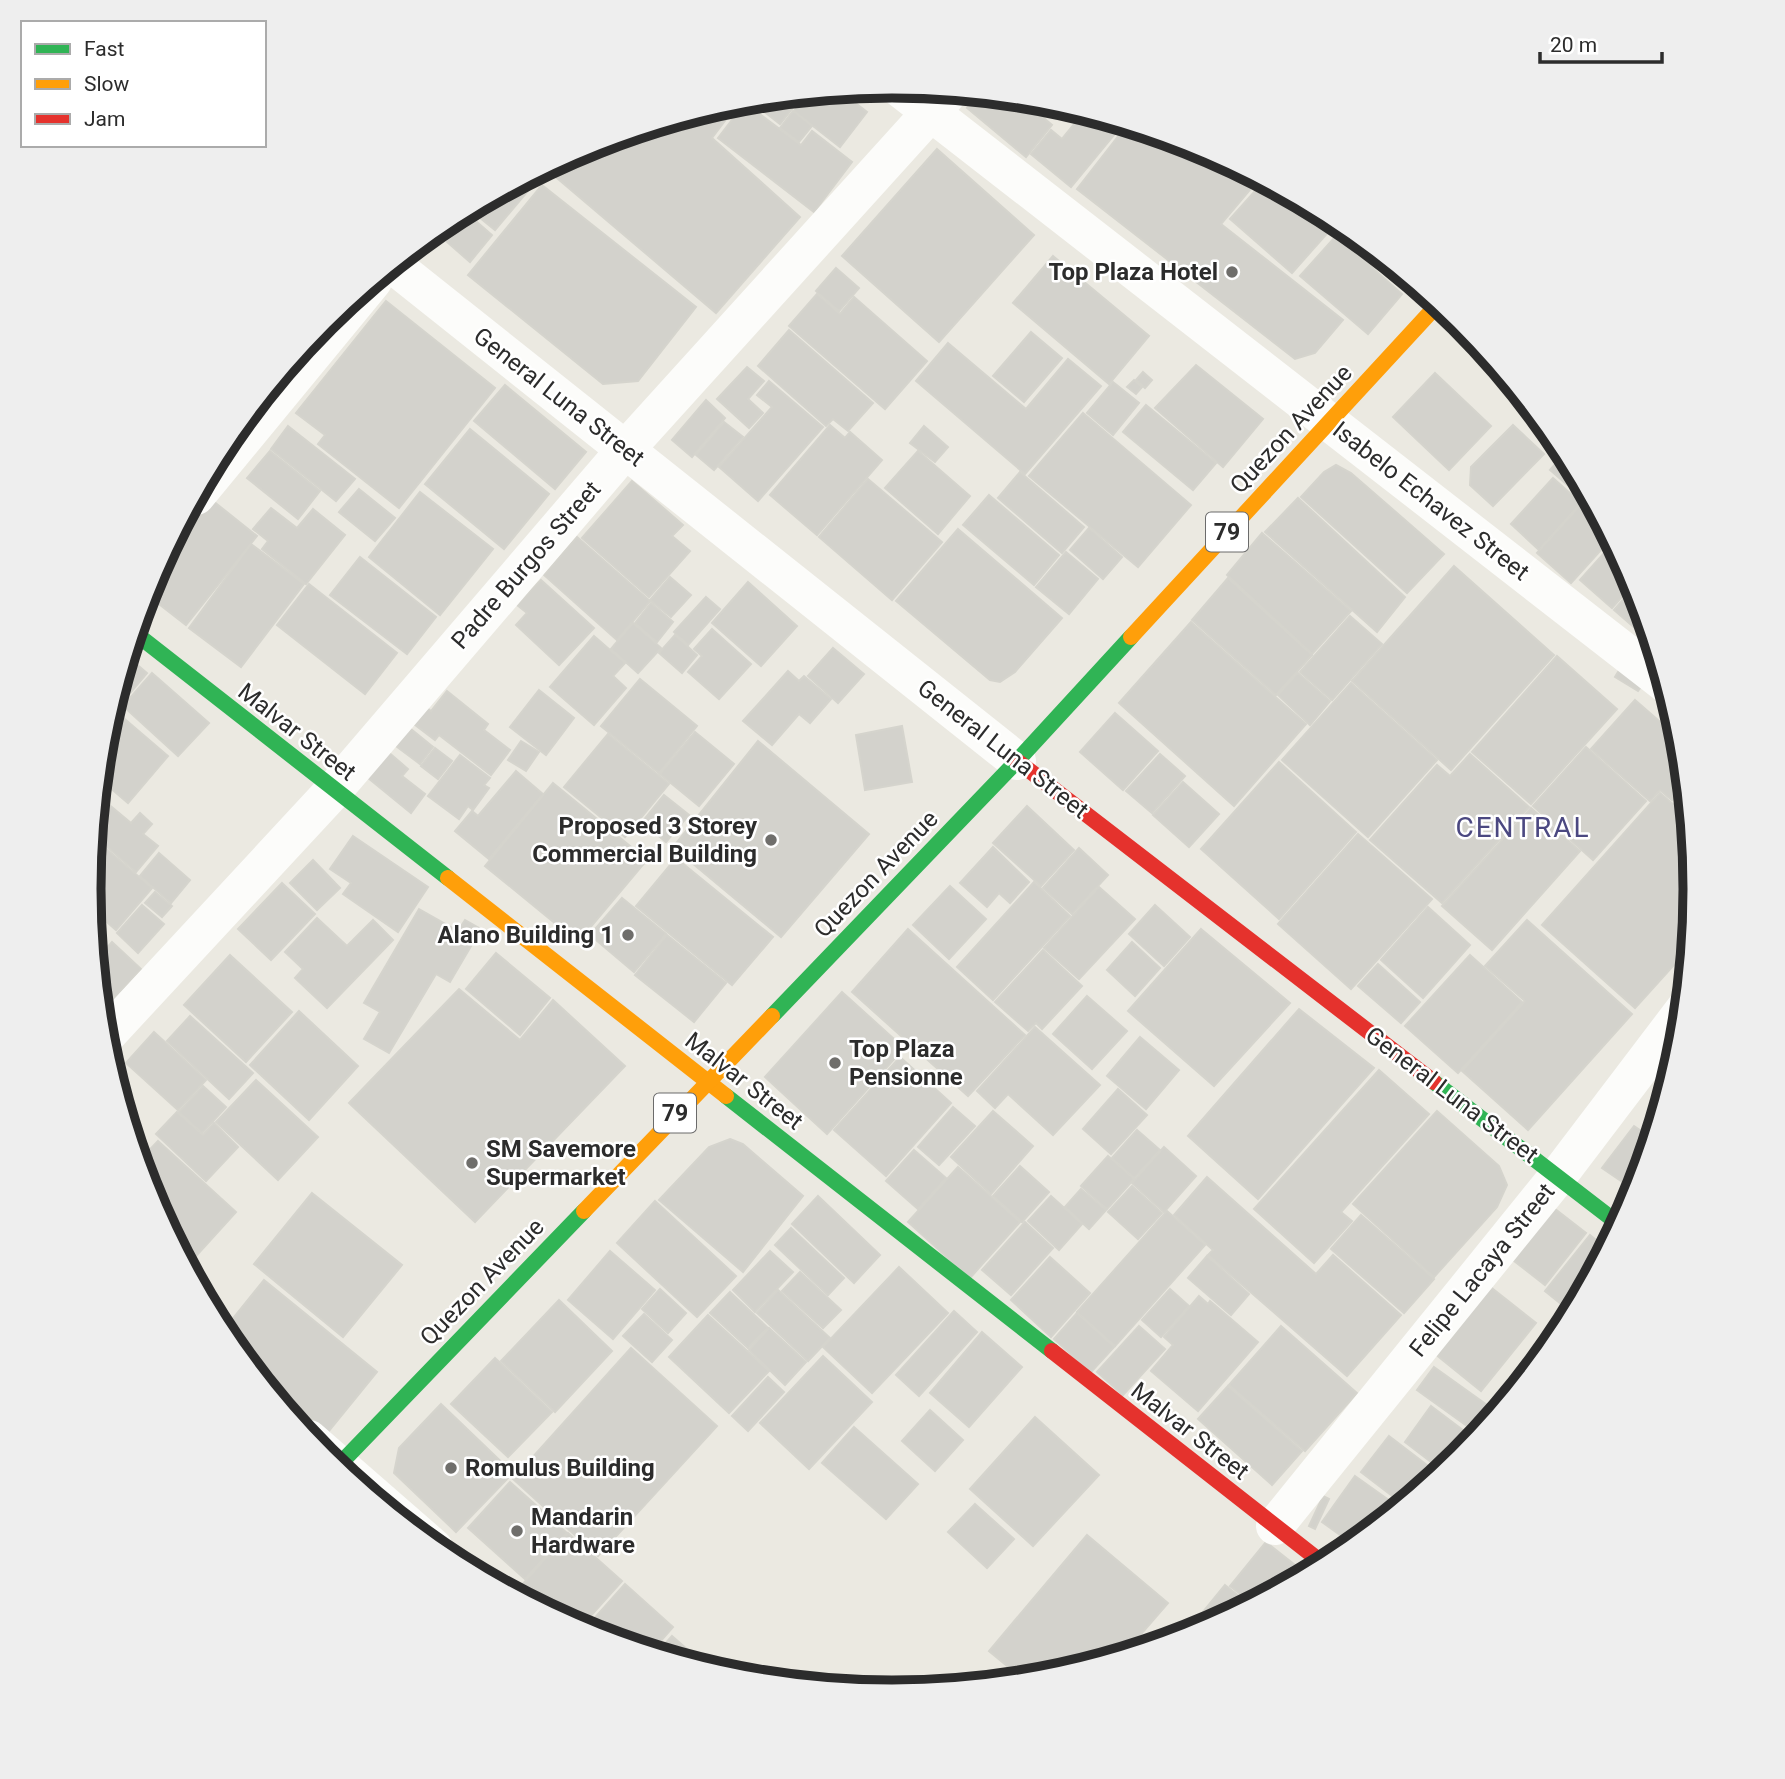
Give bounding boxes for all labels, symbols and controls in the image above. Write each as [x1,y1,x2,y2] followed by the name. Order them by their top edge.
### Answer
[21,21,266,147] legend
[1540,21,1662,65] scale bar
[1550,33,1597,57] text: 20 m
[84,37,125,61] text: Fast
[84,72,130,96] text: Slow
[84,107,125,131] text: Jam
[1049,258,1218,286] place label: Top Plaza Hotel
[1224,264,1240,280] marker: Top Plaza Hotel
[468,322,650,472] street label: General Luna Street
[1224,359,1358,499] street label: Quezon Avenue
[1327,416,1535,586] street label: Isabelo Echavez Street
[446,475,607,655] street label: Padre Burgos Street
[1206,512,1248,552] road number: 79
[912,674,1094,824] street label: General Luna Street
[233,677,362,787] street label: Malvar Street
[808,805,944,943] street label: Quezon Avenue
[1455,811,1591,844] district label: CENTRAL
[532,812,758,868] place label: Proposed 3 Storey Commercial Building
[763,832,779,848] marker: Proposed 3 Storey Commercial Building
[437,921,614,949] place label: Alano Building 1
[620,927,636,943] marker: Alano Building 1
[1360,1021,1544,1169] street label: General Luna Street
[680,1026,809,1136] street label: Malvar Street
[849,1035,963,1091] place label: Top Plaza Pensionne
[827,1055,843,1071] marker: Top Plaza Pensionne
[654,1094,696,1132] road number: 79
[486,1135,636,1191] place label: SM Savemore Supermarket
[464,1155,480,1171] marker: SM Savemore Supermarket
[1404,1178,1560,1362] street label: Felipe Lacaya Street
[414,1213,550,1351] street label: Quezon Avenue
[1126,1376,1255,1486] street label: Malvar Street
[465,1454,655,1482] place label: Romulus Building
[443,1460,459,1476] marker: Romulus Building
[531,1503,635,1559] place label: Mandarin Hardware
[509,1523,525,1539] marker: Mandarin Hardware

